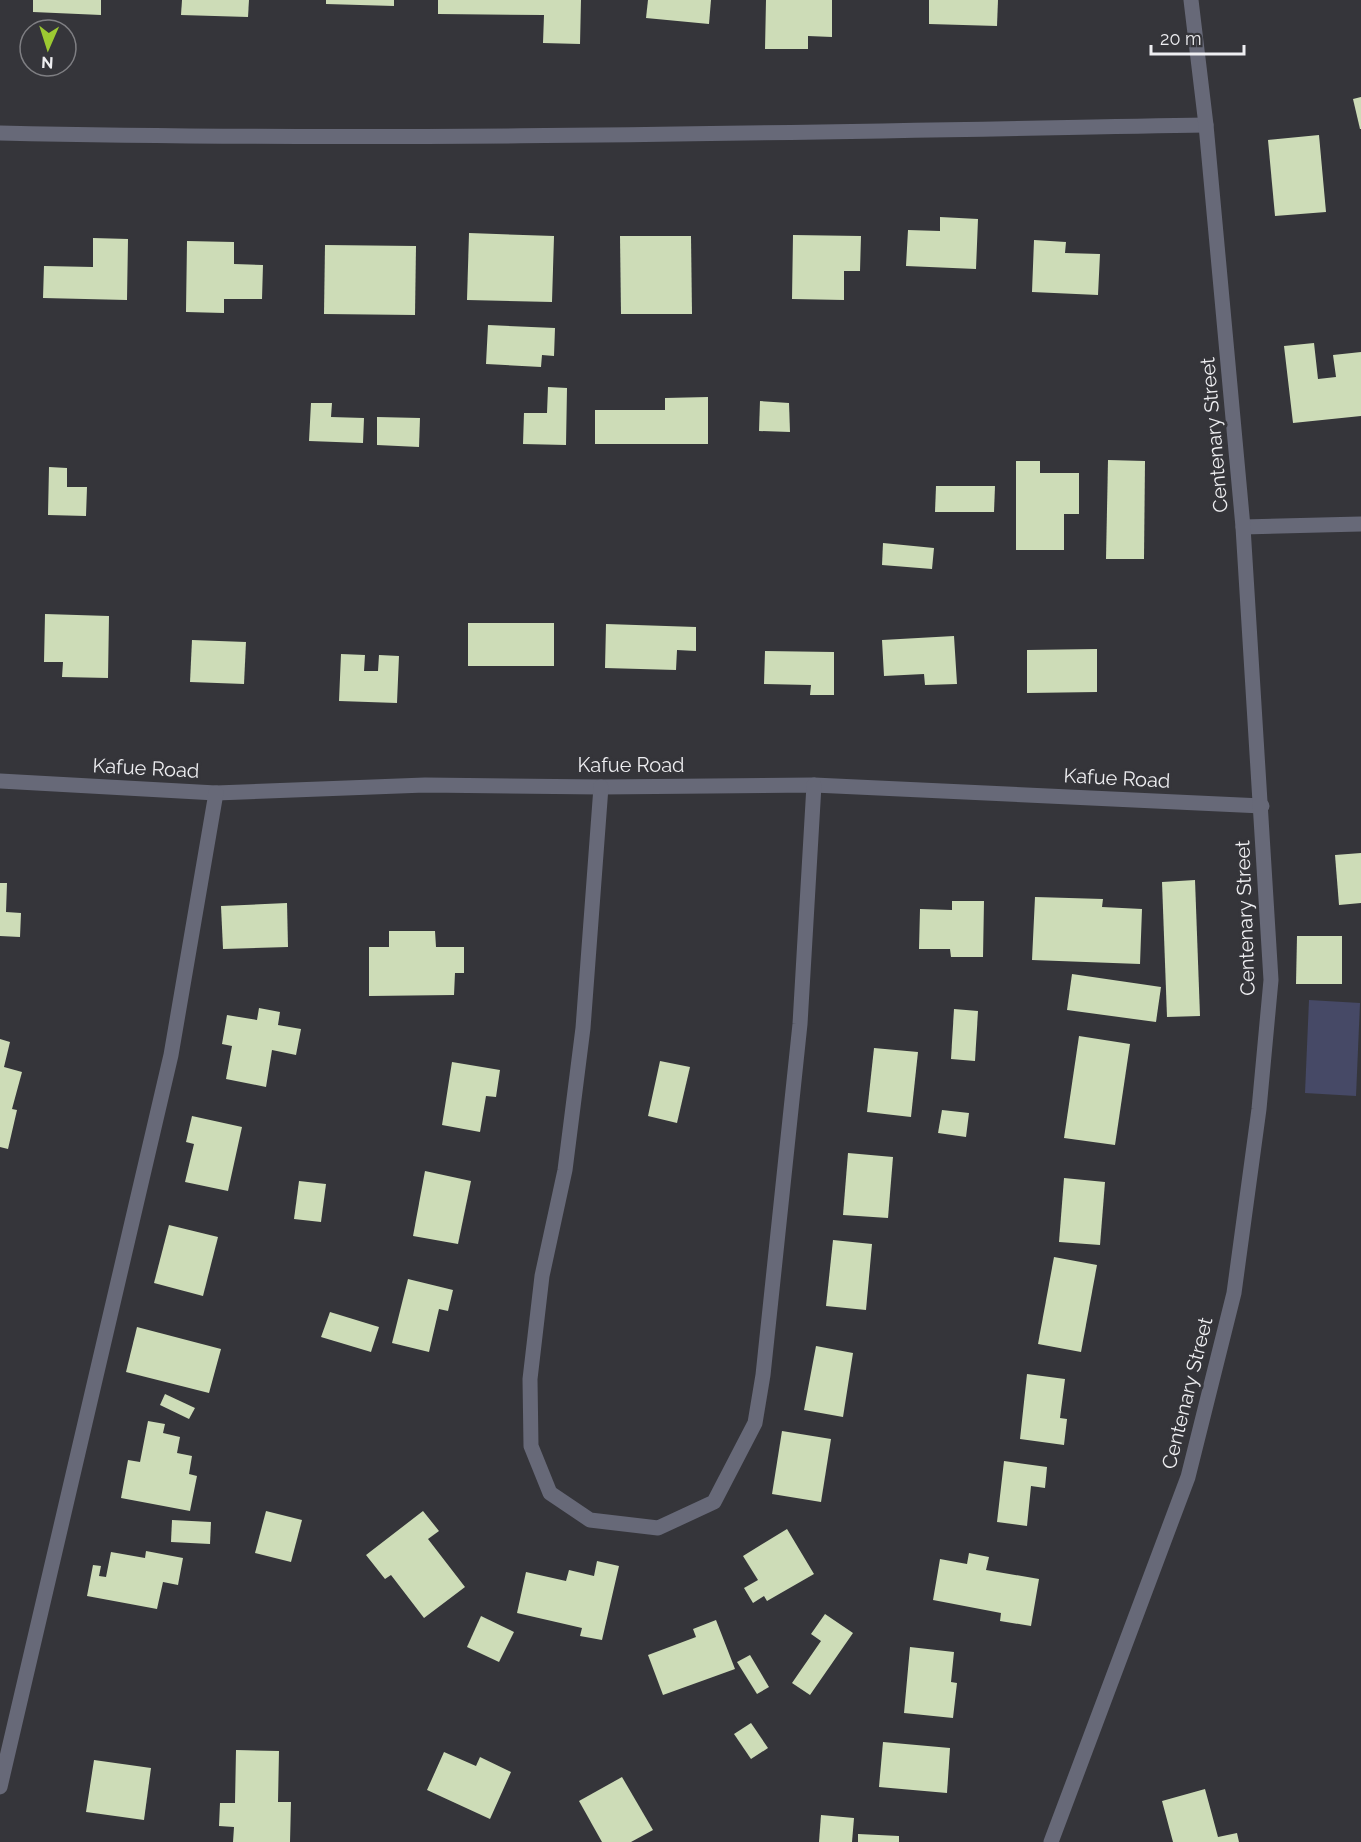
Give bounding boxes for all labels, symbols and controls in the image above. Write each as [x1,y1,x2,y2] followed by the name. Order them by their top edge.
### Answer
[18,18,78,78] north arrow
[1151,18,1244,56] scale bar
[1160,28,1202,49] text: 20 m
[41,53,54,72] text: N
[1195,356,1233,514] street label: Centenary Street
[92,753,200,783] street label: Kafue Road
[578,753,684,777] street label: Kafue Road
[1063,763,1171,793] street label: Kafue Road
[1230,839,1260,996] street label: Centenary Street
[1157,1314,1218,1471] street label: Centenary Street

